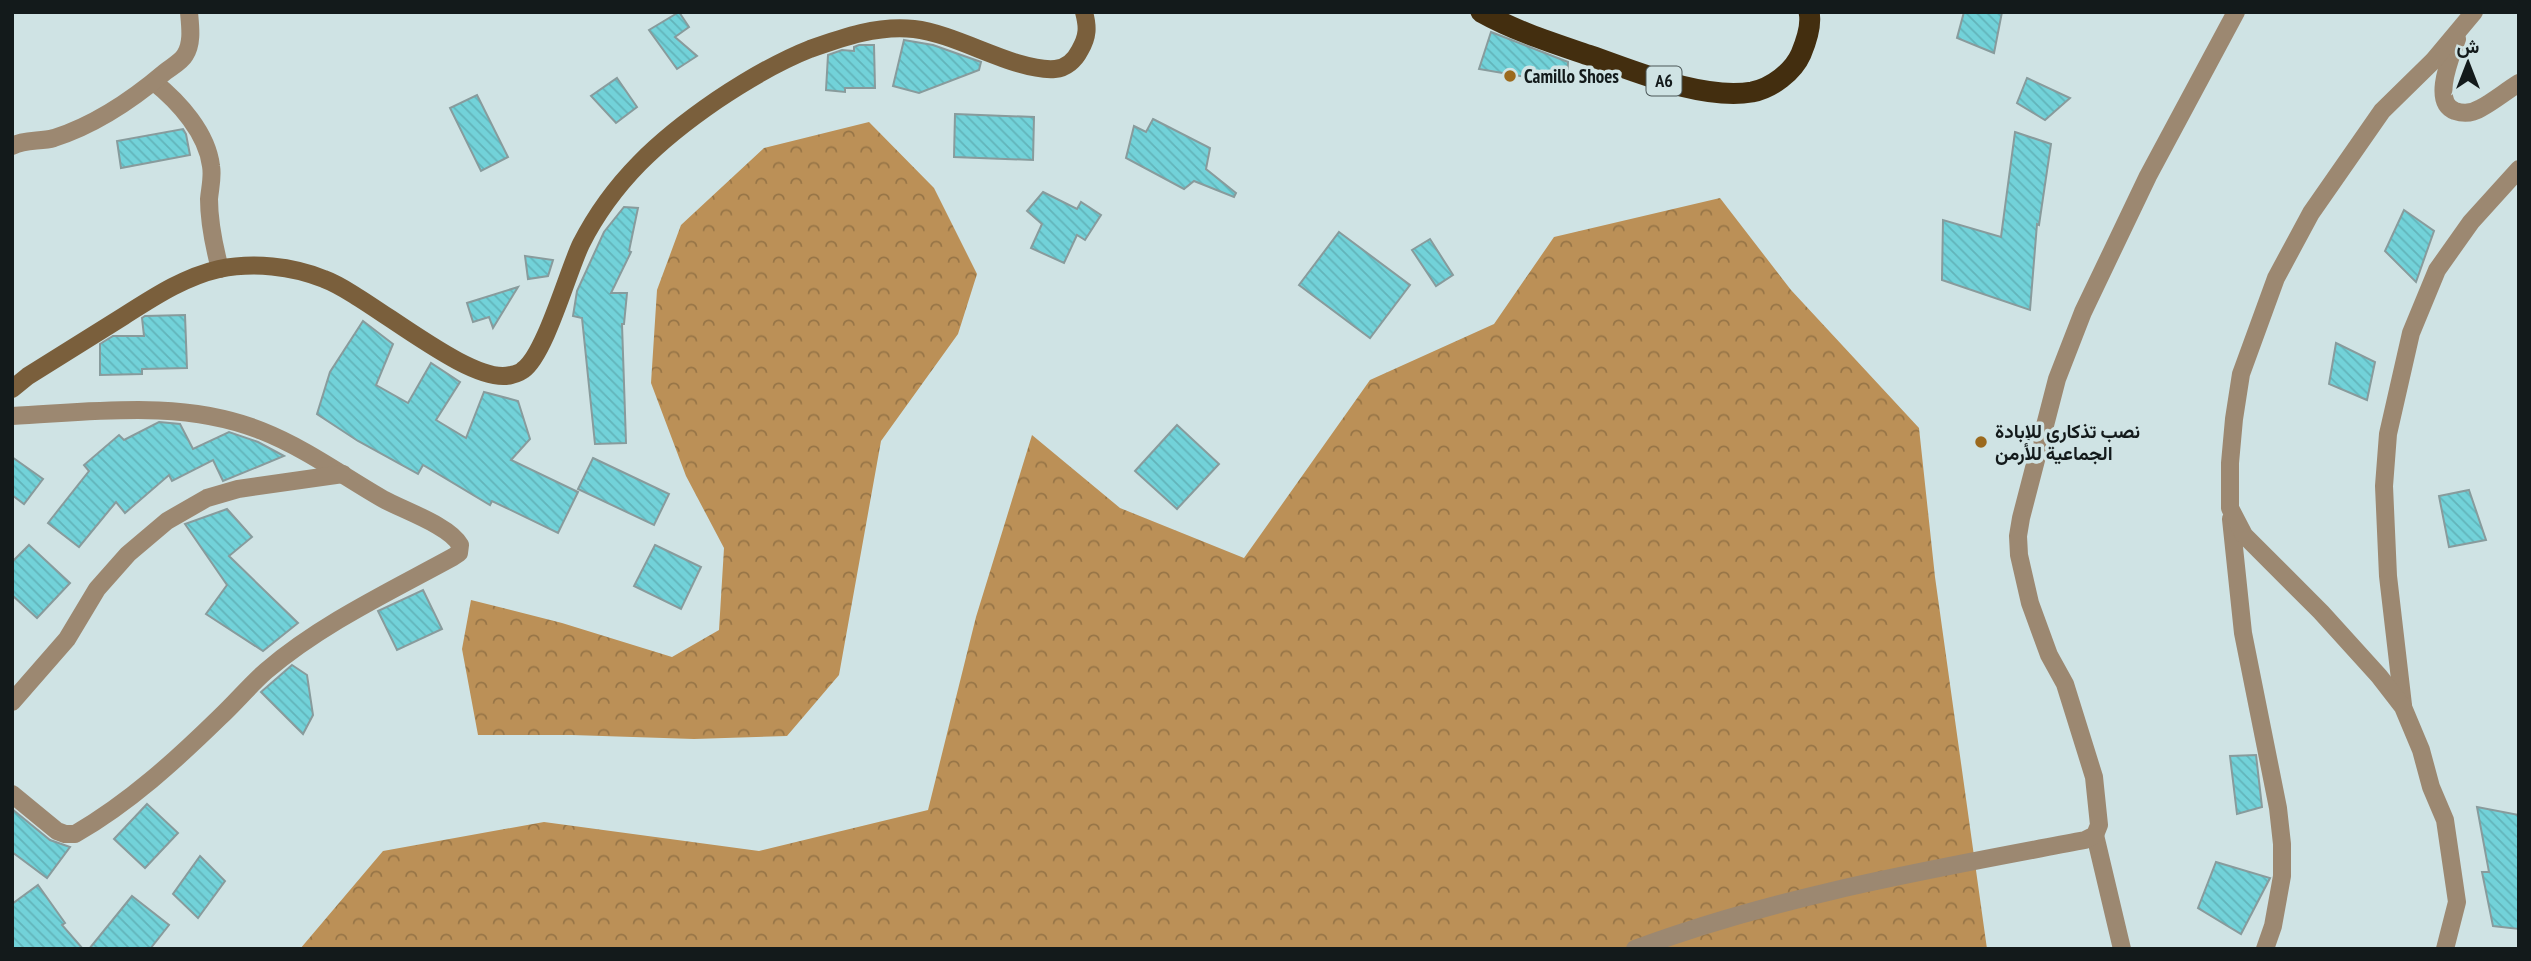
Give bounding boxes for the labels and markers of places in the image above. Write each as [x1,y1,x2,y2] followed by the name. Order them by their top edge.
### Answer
[1524,64,1619,88] place label: Camillo Shoes
[1502,68,1518,84] marker: Camillo Shoes
[1995,419,2140,466] place label: نصب تذكاري للإبادة الجماعية للأرمن
[1973,434,1989,450] marker: نصب تذكاري للإبادة الجماعية للأرمن

